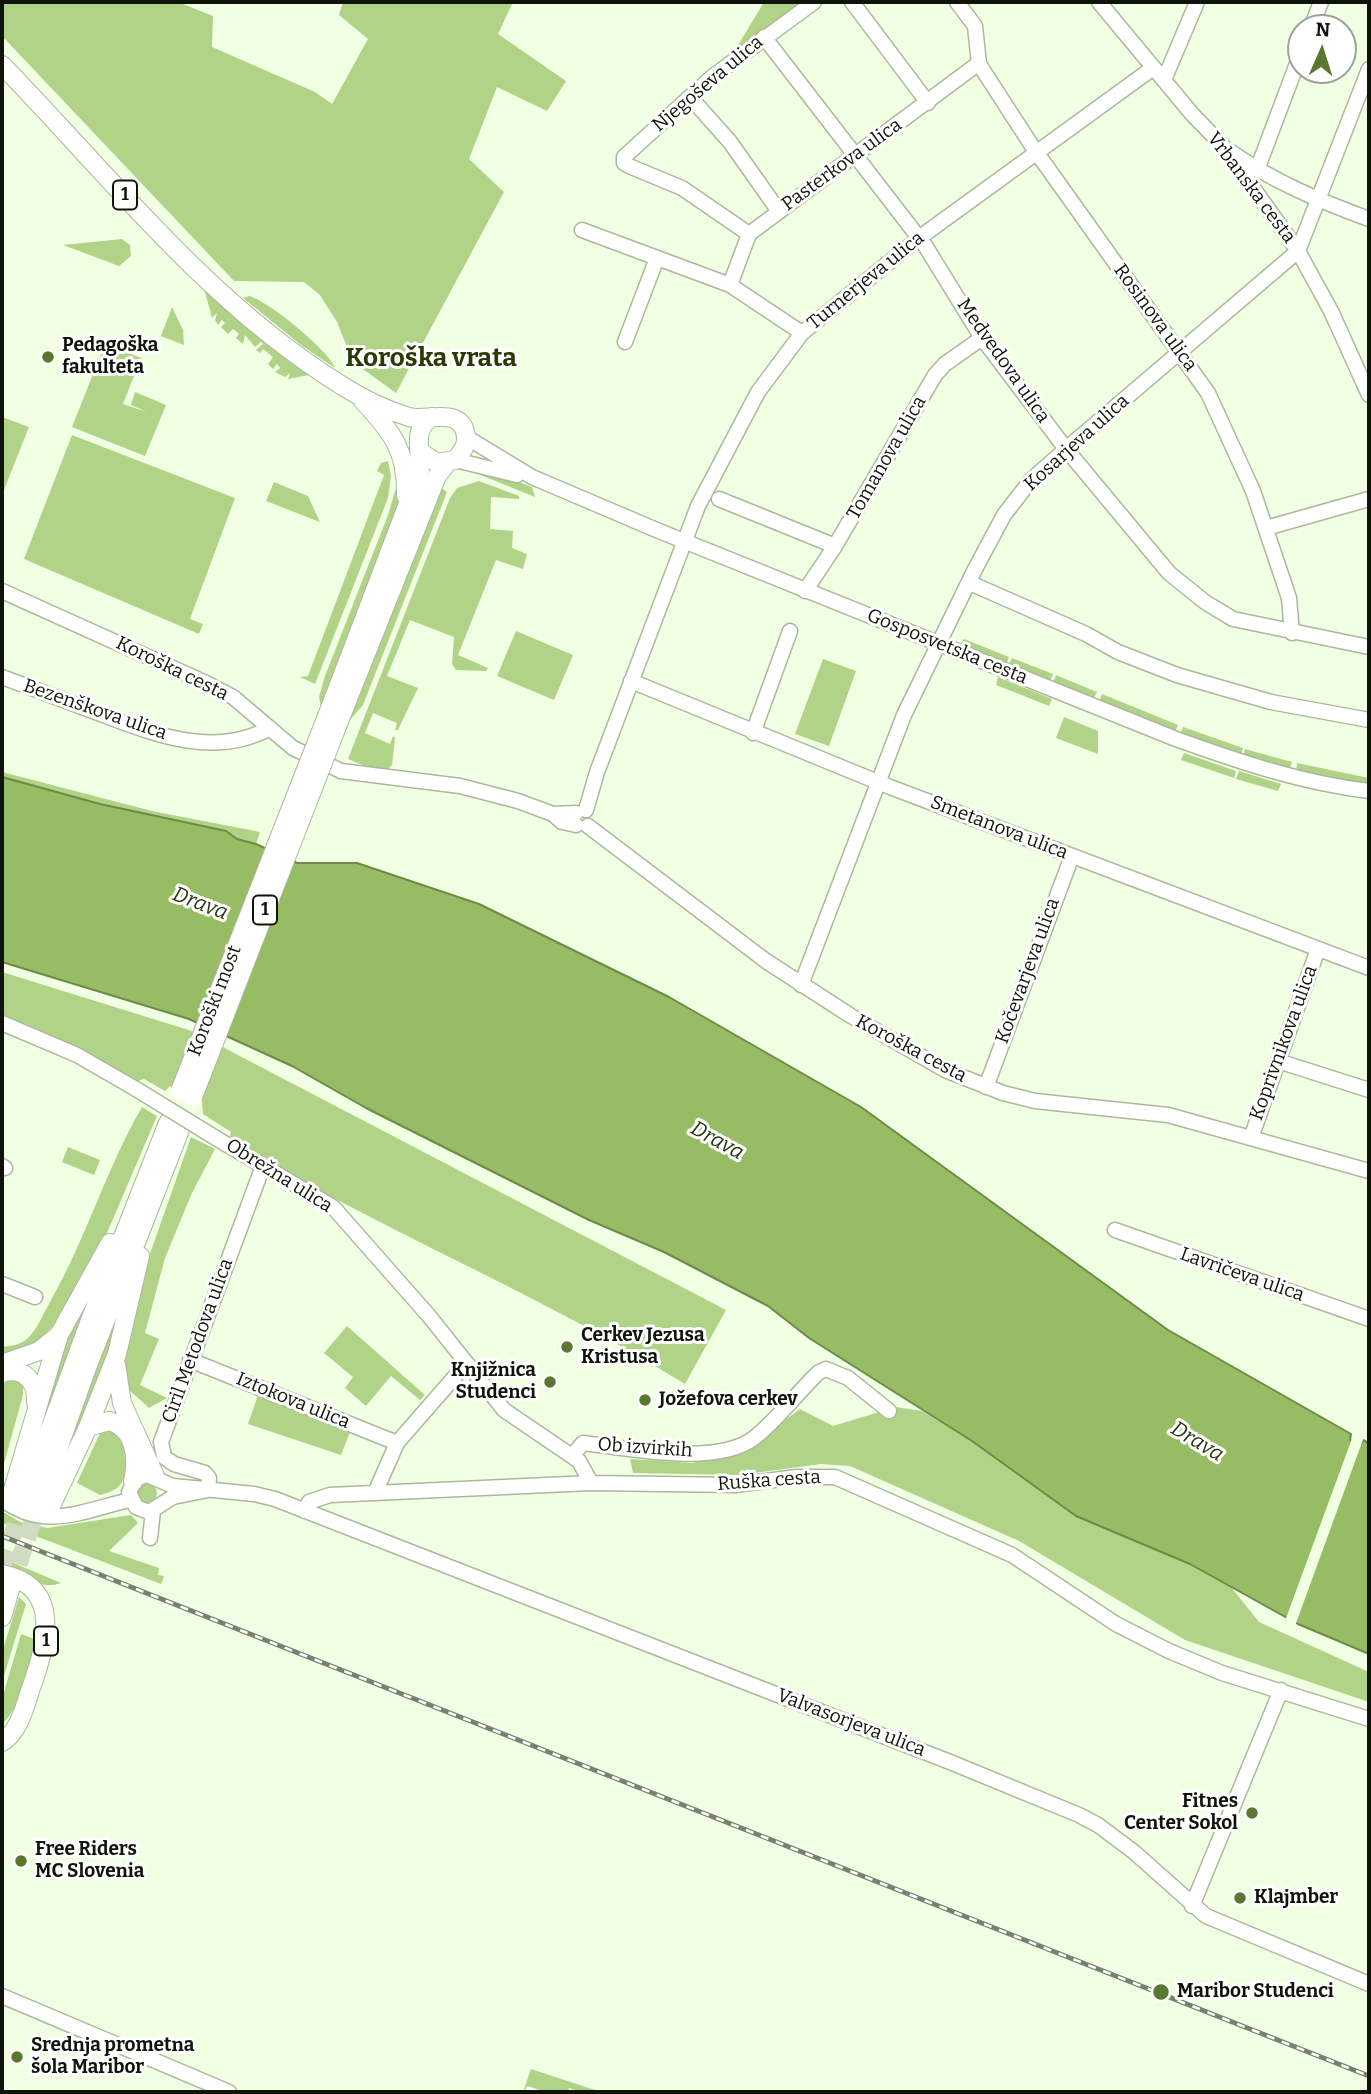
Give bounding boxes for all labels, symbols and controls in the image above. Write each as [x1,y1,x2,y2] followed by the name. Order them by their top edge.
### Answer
[1287,14,1357,84] north arrow
[1315,18,1331,41] text: N
[648,31,768,137] street label: Njegoševa ulica
[778,114,906,216] street label: Pasterkova ulica
[1202,128,1300,248] street label: Vrbanska cesta
[113,180,137,210] road number: 1
[803,227,929,335] street label: Turnerjeva ulica
[1108,260,1202,376] street label: Rosinova ulica
[952,295,1054,427] street label: Medvedova ulica
[62,335,159,379] place label: Pedagoška fakulteta
[345,343,517,375] district label: Koroška vrata
[40,349,56,365] marker: Pedagoška fakulteta
[1020,390,1134,496] street label: Kosarjeva ulica
[842,392,932,524] street label: Tomanova ulica
[863,604,1031,690] street label: Gosposvetska cesta
[112,632,232,706] street label: Koroška cesta
[20,675,170,745] street label: Bezenškova ulica
[927,791,1071,865] street label: Smetanova ulica
[169,882,231,926] water label: Drava
[991,895,1065,1047] street label: Kočevarjeva ulica
[253,896,277,925] road number: 1
[183,942,247,1060] street label: Koroški most
[1245,962,1323,1124] street label: Koprivnikova ulica
[852,1010,970,1088] street label: Koroška cesta
[686,1116,748,1166] water label: Drava
[221,1134,337,1218] street label: Obrežna ulica
[1177,1243,1307,1307] street label: Lavričeva ulica
[158,1256,238,1426] street label: Ciril Metodova ulica
[581,1325,705,1369] place label: Cerkev Jezusa Kristusa
[559,1339,575,1355] marker: Cerkev Jezusa Kristusa
[451,1360,536,1404] place label: Knjižnica Studenci
[233,1368,353,1434] street label: Iztokova ulica
[542,1374,558,1390] marker: Knjižnica Studenci
[659,1389,798,1411] place label: Jožefova cerkev
[637,1392,653,1408] marker: Jožefova cerkev
[1166,1416,1228,1468] water label: Drava
[597,1433,693,1463] street label: Ob izvirkih
[717,1466,821,1496] street label: Ruška cesta
[34,1626,58,1656] road number: 1
[774,1684,928,1762] street label: Valvasorjeva ulica
[1124,1791,1238,1835] place label: Fitnes Center Sokol
[1244,1805,1260,1821] marker: Fitnes Center Sokol
[35,1839,144,1883] place label: Free Riders MC Slovenia
[13,1853,29,1869] marker: Free Riders MC Slovenia
[1254,1887,1338,1909] place label: Klajmber
[1232,1890,1248,1906] marker: Klajmber
[1177,1981,1334,2003] place label: Maribor Studenci
[1151,1982,1171,2002] marker: Maribor Studenci
[31,2035,194,2079] place label: Srednja prometna šola Maribor
[9,2049,25,2065] marker: Srednja prometna šola Maribor

